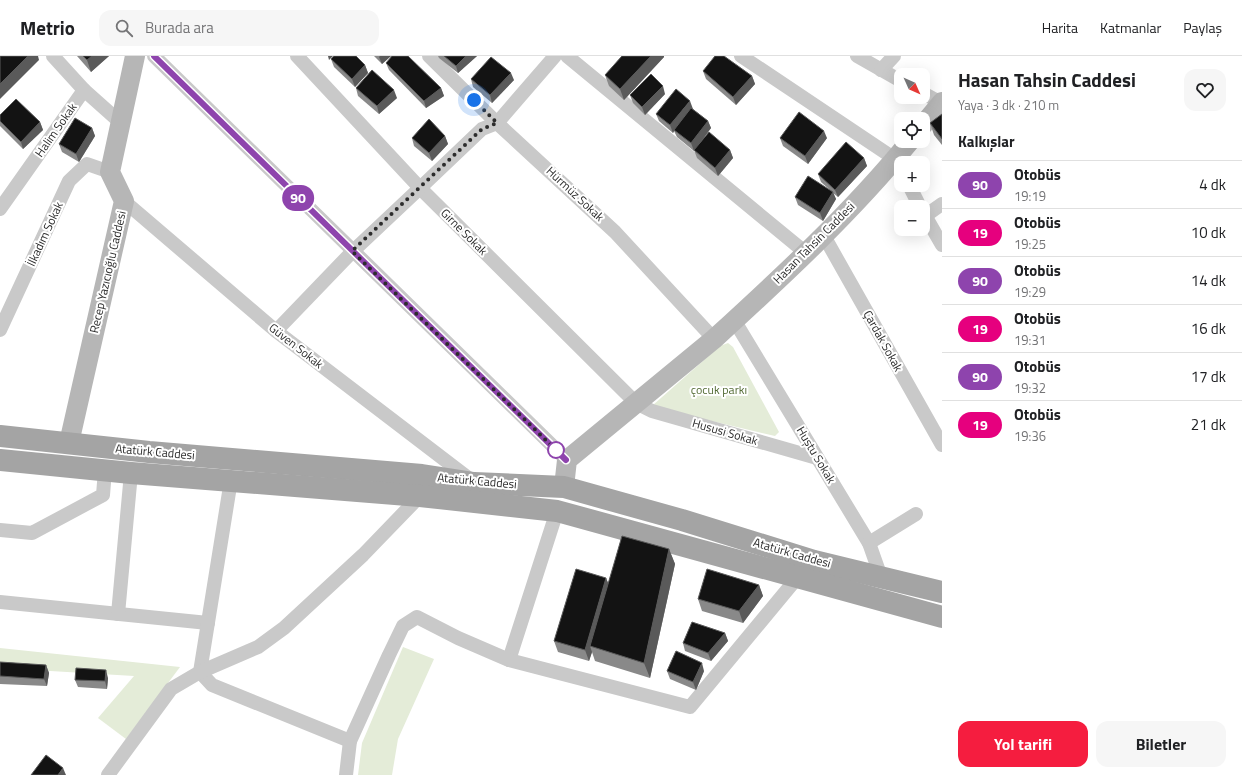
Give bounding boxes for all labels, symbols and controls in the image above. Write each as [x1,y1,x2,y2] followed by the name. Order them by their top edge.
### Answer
[99,10,379,46] search box
[20,13,75,42] text: Metrio
[145,16,214,39] text: Burada ara
[113,17,135,39] icon: search
[1042,17,1078,38] text: Harita
[1100,17,1161,38] text: Katmanlar
[1183,17,1222,38] text: Paylaş
[958,65,1136,94] text: Hasan Tahsin Caddesi
[894,68,930,104] north arrow
[894,68,930,236] map controls
[1184,69,1226,111] button: heart
[464,90,484,110] your location
[958,95,1059,115] text: Yaya · 3 dk · 210 m
[30,98,81,161] street label: Halim Sokak
[894,112,930,148] button: locate
[958,130,1015,153] text: Kalkışlar
[894,156,930,192] button: +
[542,162,609,226] street label: Hürmüz Sokak
[1014,163,1061,186] text: Otobüs
[1199,173,1226,196] text: 4 dk
[972,174,988,195] text: 90
[280,185,316,211] line badge: 90
[1014,186,1046,206] text: 19:19
[290,187,306,208] text: 90
[768,197,859,288] street label: Hasan Tahsin Caddesi
[21,198,68,269] street label: İlkadım Sokak
[894,200,930,236] button: −
[437,204,492,260] street label: Girne Sokak
[84,209,131,335] street label: Recep Yazıcıoğlu Caddesi
[1014,211,1061,234] text: Otobüs
[1191,221,1226,244] text: 10 dk
[972,222,988,243] text: 19
[1014,234,1046,254] text: 19:25
[1014,259,1061,282] text: Otobüs
[1191,269,1226,292] text: 14 dk
[972,270,988,291] text: 90
[1014,282,1046,302] text: 19:29
[859,307,908,375] street label: Çardak Sokak
[1014,307,1061,330] text: Otobüs
[1191,317,1226,340] text: 16 dk
[265,318,328,373] street label: Güven Sokak
[972,318,988,339] text: 19
[1014,330,1046,350] text: 19:31
[1014,355,1061,378] text: Otobüs
[1191,365,1226,388] text: 17 dk
[972,366,988,387] text: 90
[1014,378,1046,398] text: 19:32
[691,380,747,399] park label: çocuk parkı
[1014,403,1061,426] text: Otobüs
[690,413,760,450] street label: Hususi Sokak
[1191,413,1226,436] text: 21 dk
[972,414,988,435] text: 19
[792,423,841,487] street label: Huştu Sokak
[1014,426,1046,446] text: 19:36
[114,439,196,464] street label: Atatürk Caddesi
[547,441,565,459] unlabelled marker
[436,468,518,493] street label: Atatürk Caddesi
[751,532,833,573] street label: Atatürk Caddesi
[958,721,1088,767] button: Yol tarifi
[1096,721,1226,767] button: Biletler

